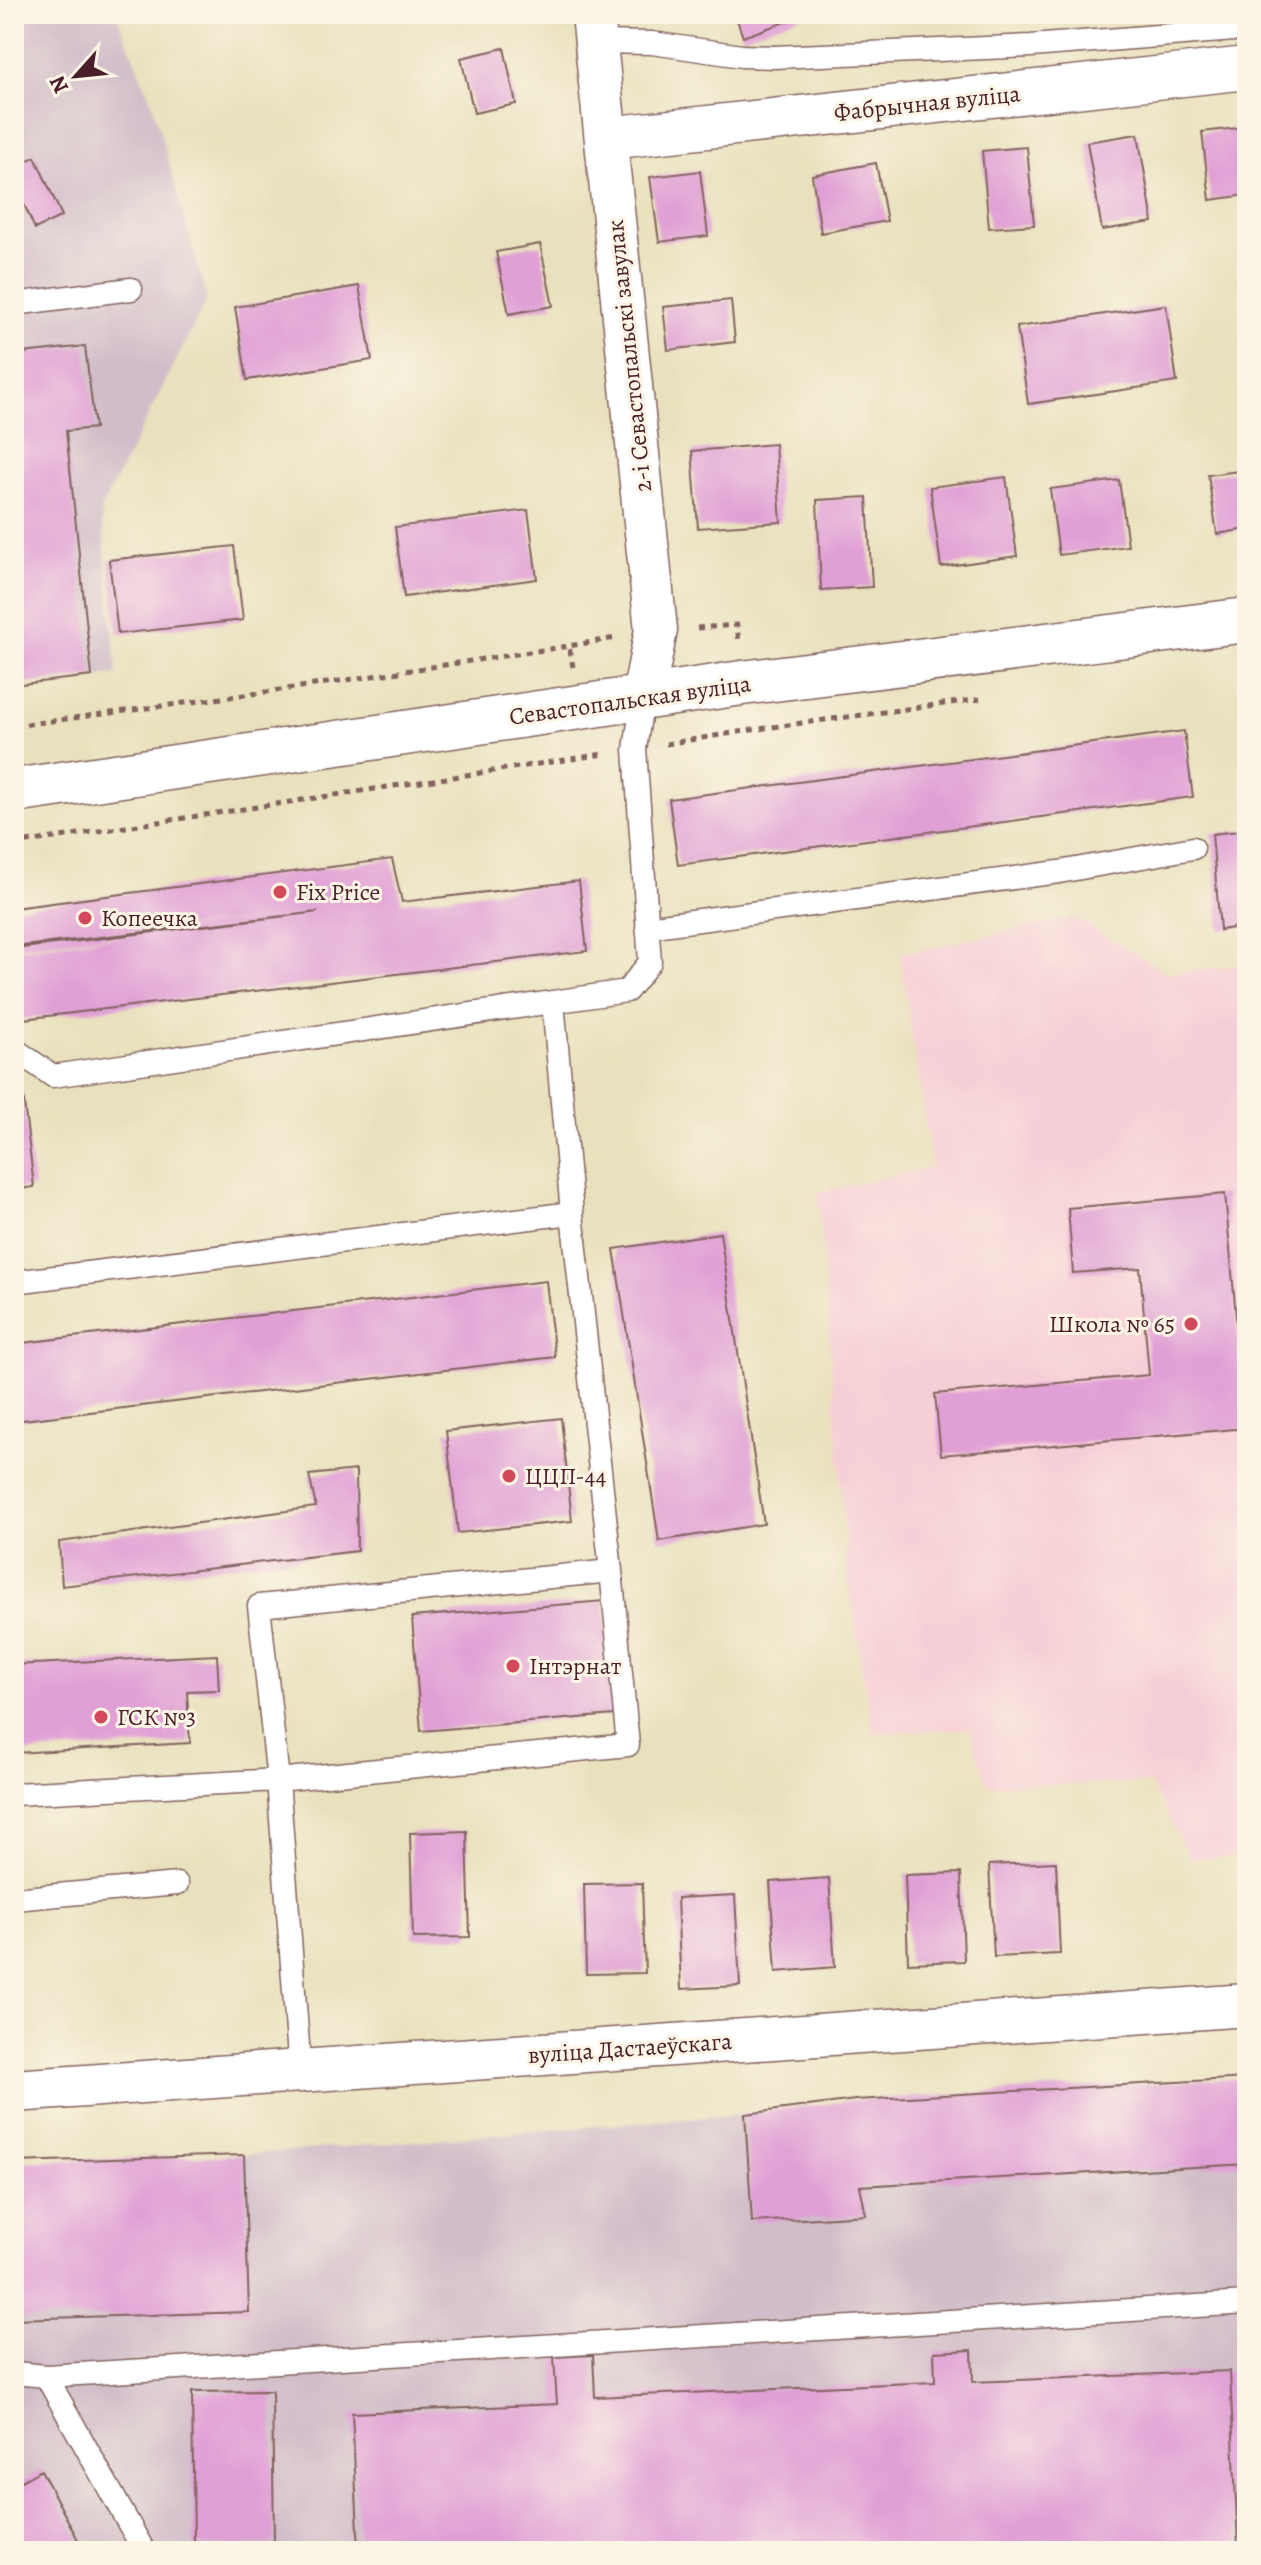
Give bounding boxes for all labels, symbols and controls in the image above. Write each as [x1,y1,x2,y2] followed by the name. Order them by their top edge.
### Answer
[36,36,116,116] north arrow
[42,71,76,99] text: N
[832,77,1022,129] street label: Фабрычная вуліца
[599,218,659,494] street label: 2-і Севастопальскі завулак
[507,667,753,733] street label: Севастопальская вуліца
[296,876,380,908] place label: Fix Price
[271,883,289,901] marker: Fix Price
[101,902,198,934] place label: Копеечка
[76,909,94,927] marker: Копеечка
[1049,1308,1175,1340] place label: Школа № 65
[1182,1315,1200,1333] marker: Школа № 65
[525,1460,606,1492] place label: ЦЦП-44
[500,1467,518,1485] marker: ЦЦП-44
[529,1650,622,1682] place label: Інтэрнат
[504,1657,522,1675] marker: Інтэрнат
[117,1701,196,1733] place label: ГСК №3
[92,1708,110,1726] marker: ГСК №3
[527,2025,733,2071] street label: вуліца Дастаеўскага

